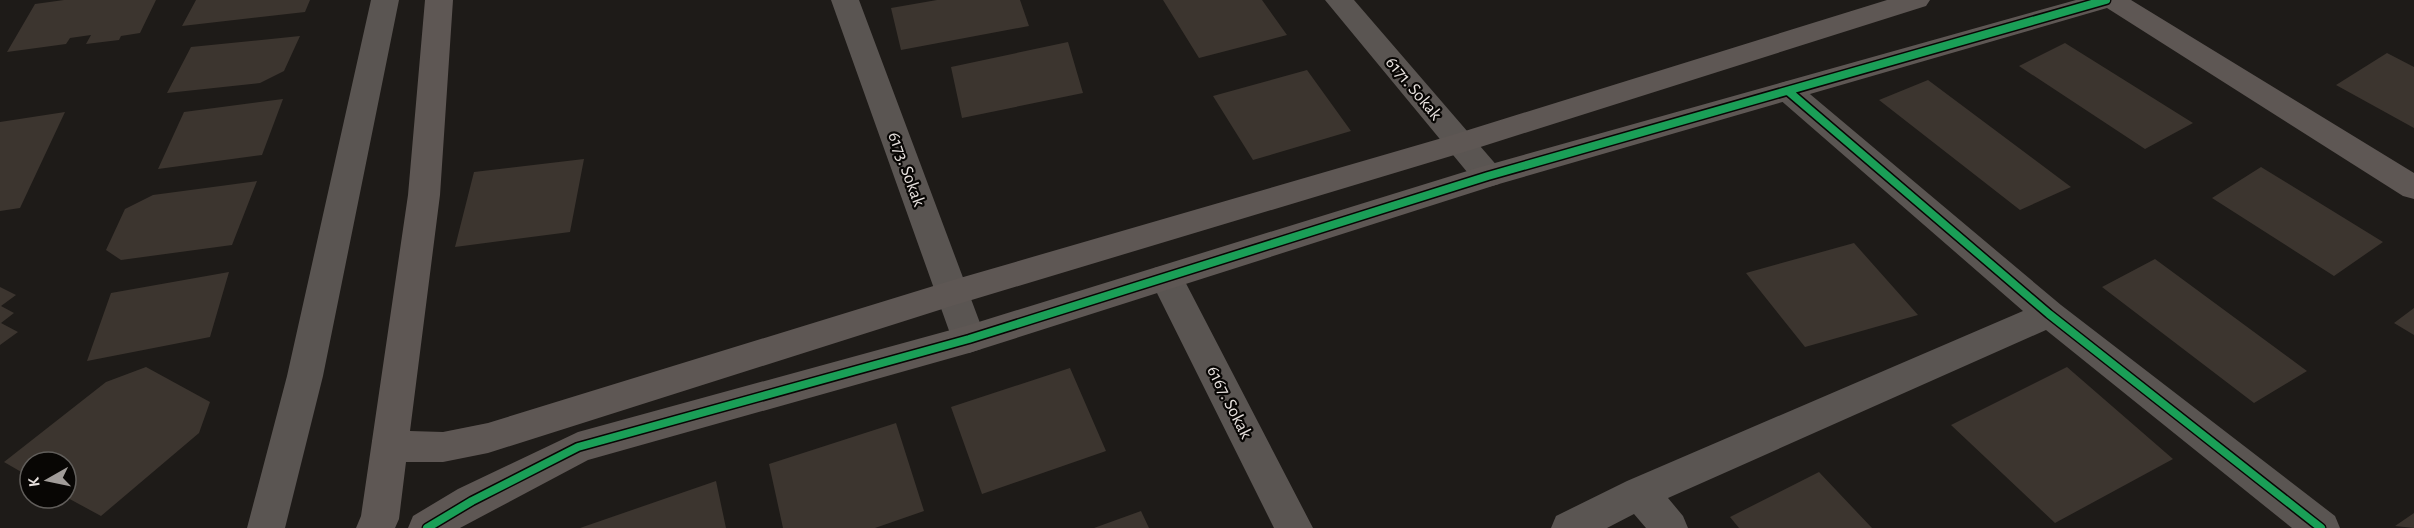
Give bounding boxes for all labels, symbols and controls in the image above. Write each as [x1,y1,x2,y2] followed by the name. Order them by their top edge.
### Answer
[1382,53,1445,124] street label: 6171. Sokak
[884,130,928,210] street label: 6173. Sokak
[1203,363,1255,442] street label: 6167. Sokak
[18,450,78,510] north arrow
[25,476,43,488] text: K

